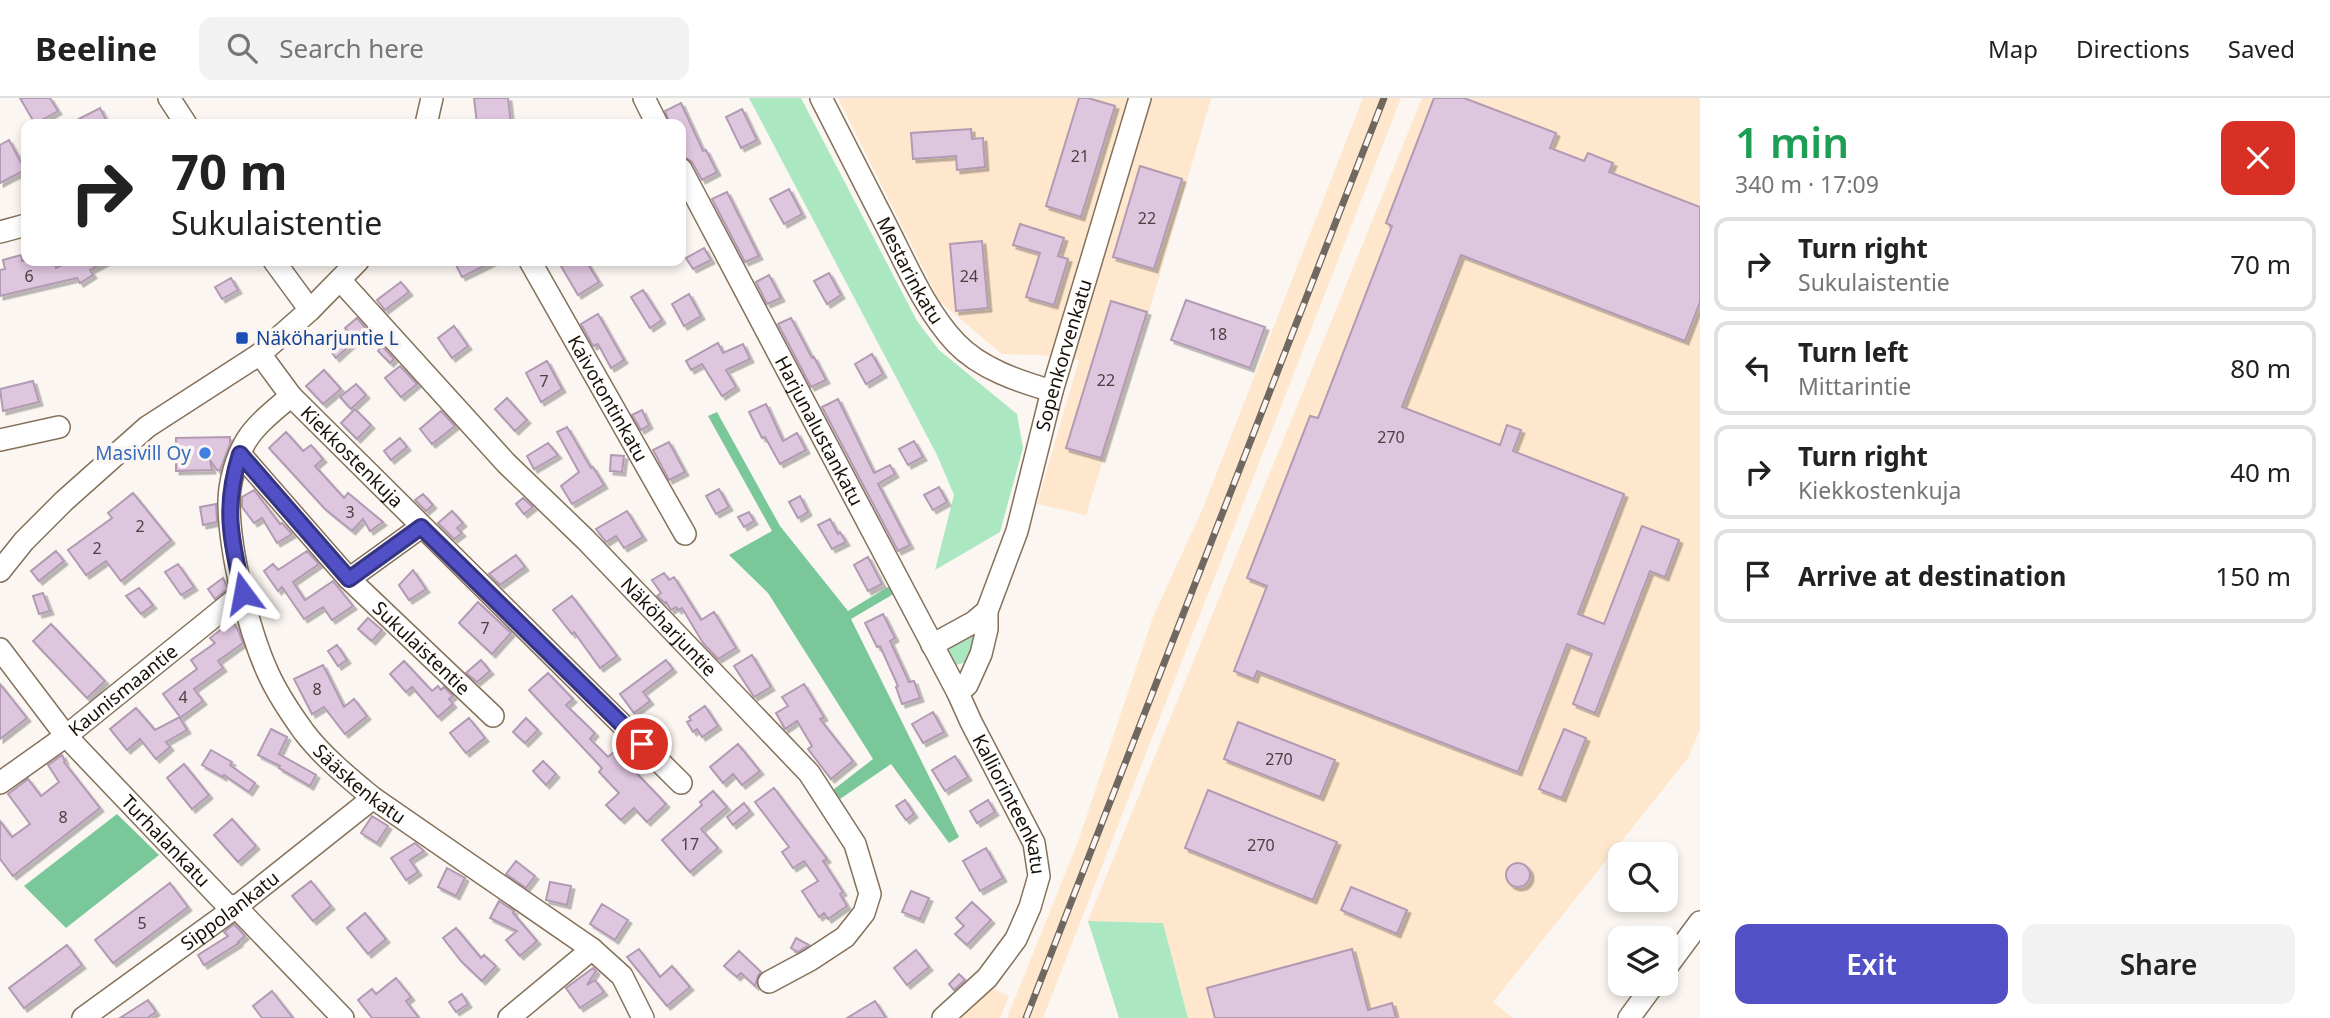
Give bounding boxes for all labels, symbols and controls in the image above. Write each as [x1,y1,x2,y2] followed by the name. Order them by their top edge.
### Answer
[199,17,689,80] search box
[35,26,157,71] text: Beeline
[223,29,261,67] icon: search
[279,30,424,66] text: Search here
[1988,32,2038,65] text: Map
[2076,32,2190,65] text: Directions
[2228,32,2295,65] text: Saved
[1735,113,1849,170] text: 1 min
[2221,121,2295,195] button: close
[171,138,288,204] text: 70 m
[1071,145,1089,167] house number: 21
[56,147,147,238] icon: right
[1735,168,1879,200] text: 340 m · 17:09
[171,201,382,244] text: Sukulaistentie
[1138,207,1156,229] house number: 22
[871,212,950,329] street label: Mestarinkatu
[1798,230,1928,266] text: Turn right
[1739,245,1777,283] icon: right
[2230,246,2291,282] text: 70 m
[24,265,34,287] house number: 6
[960,265,978,287] house number: 24
[1798,266,1950,298] text: Sukulaistentie
[1029,276,1098,434] street label: Sopenkorvenkatu
[1209,323,1227,345] house number: 18
[256,325,399,351] place label: Näköharjuntie L
[234,330,250,346] marker: Näköharjuntie L
[562,330,654,466] street label: Kaivotontinkatu
[1798,334,1909,370] text: Turn left
[1739,349,1777,387] icon: left
[2230,350,2291,386] text: 80 m
[769,351,870,510] street label: Harjunalustankatu
[1097,369,1115,391] house number: 22
[539,370,549,392] house number: 7
[1798,370,1911,402] text: Mittarintie
[295,400,409,513] street label: Kiekkostenkuja
[1377,426,1405,448] house number: 270
[1798,438,1928,474] text: Turn right
[95,440,191,466] place label: Masivill Oy
[197,445,213,461] marker: Masivill Oy
[1739,453,1777,491] icon: right
[2230,454,2291,490] text: 40 m
[1798,474,1961,506] text: Kiekkostenkuja
[345,501,355,523] house number: 3
[135,515,145,537] house number: 2
[92,537,102,559] house number: 2
[206,556,280,630] position arrow
[1739,557,1777,595] icon: arrive
[1798,558,2067,594] text: Arrive at destination
[2215,558,2291,594] text: 150 m
[615,571,723,682] street label: Näköharjuntie
[367,595,476,701] street label: Sukulaistentie
[480,617,490,639] house number: 7
[63,638,183,742] street label: Kaunismaantie
[312,678,322,700] house number: 8
[178,686,188,708] house number: 4
[612,714,672,774] pin
[623,725,661,763] icon: arrive
[966,729,1052,876] street label: Kalliorinteenkatu
[307,738,411,830] street label: Sääskenkatu
[1265,748,1293,770] house number: 270
[116,789,216,893] street label: Turhalankatu
[58,806,68,828] house number: 8
[681,833,699,855] house number: 17
[1247,834,1275,856] house number: 270
[1608,842,1678,996] map controls
[1608,842,1678,912] button: search
[175,865,284,956] street label: Sippolankatu
[137,912,147,934] house number: 5
[1735,924,2008,1004] button: Exit
[2022,924,2295,1004] button: Share
[1608,926,1678,996] button: layers

